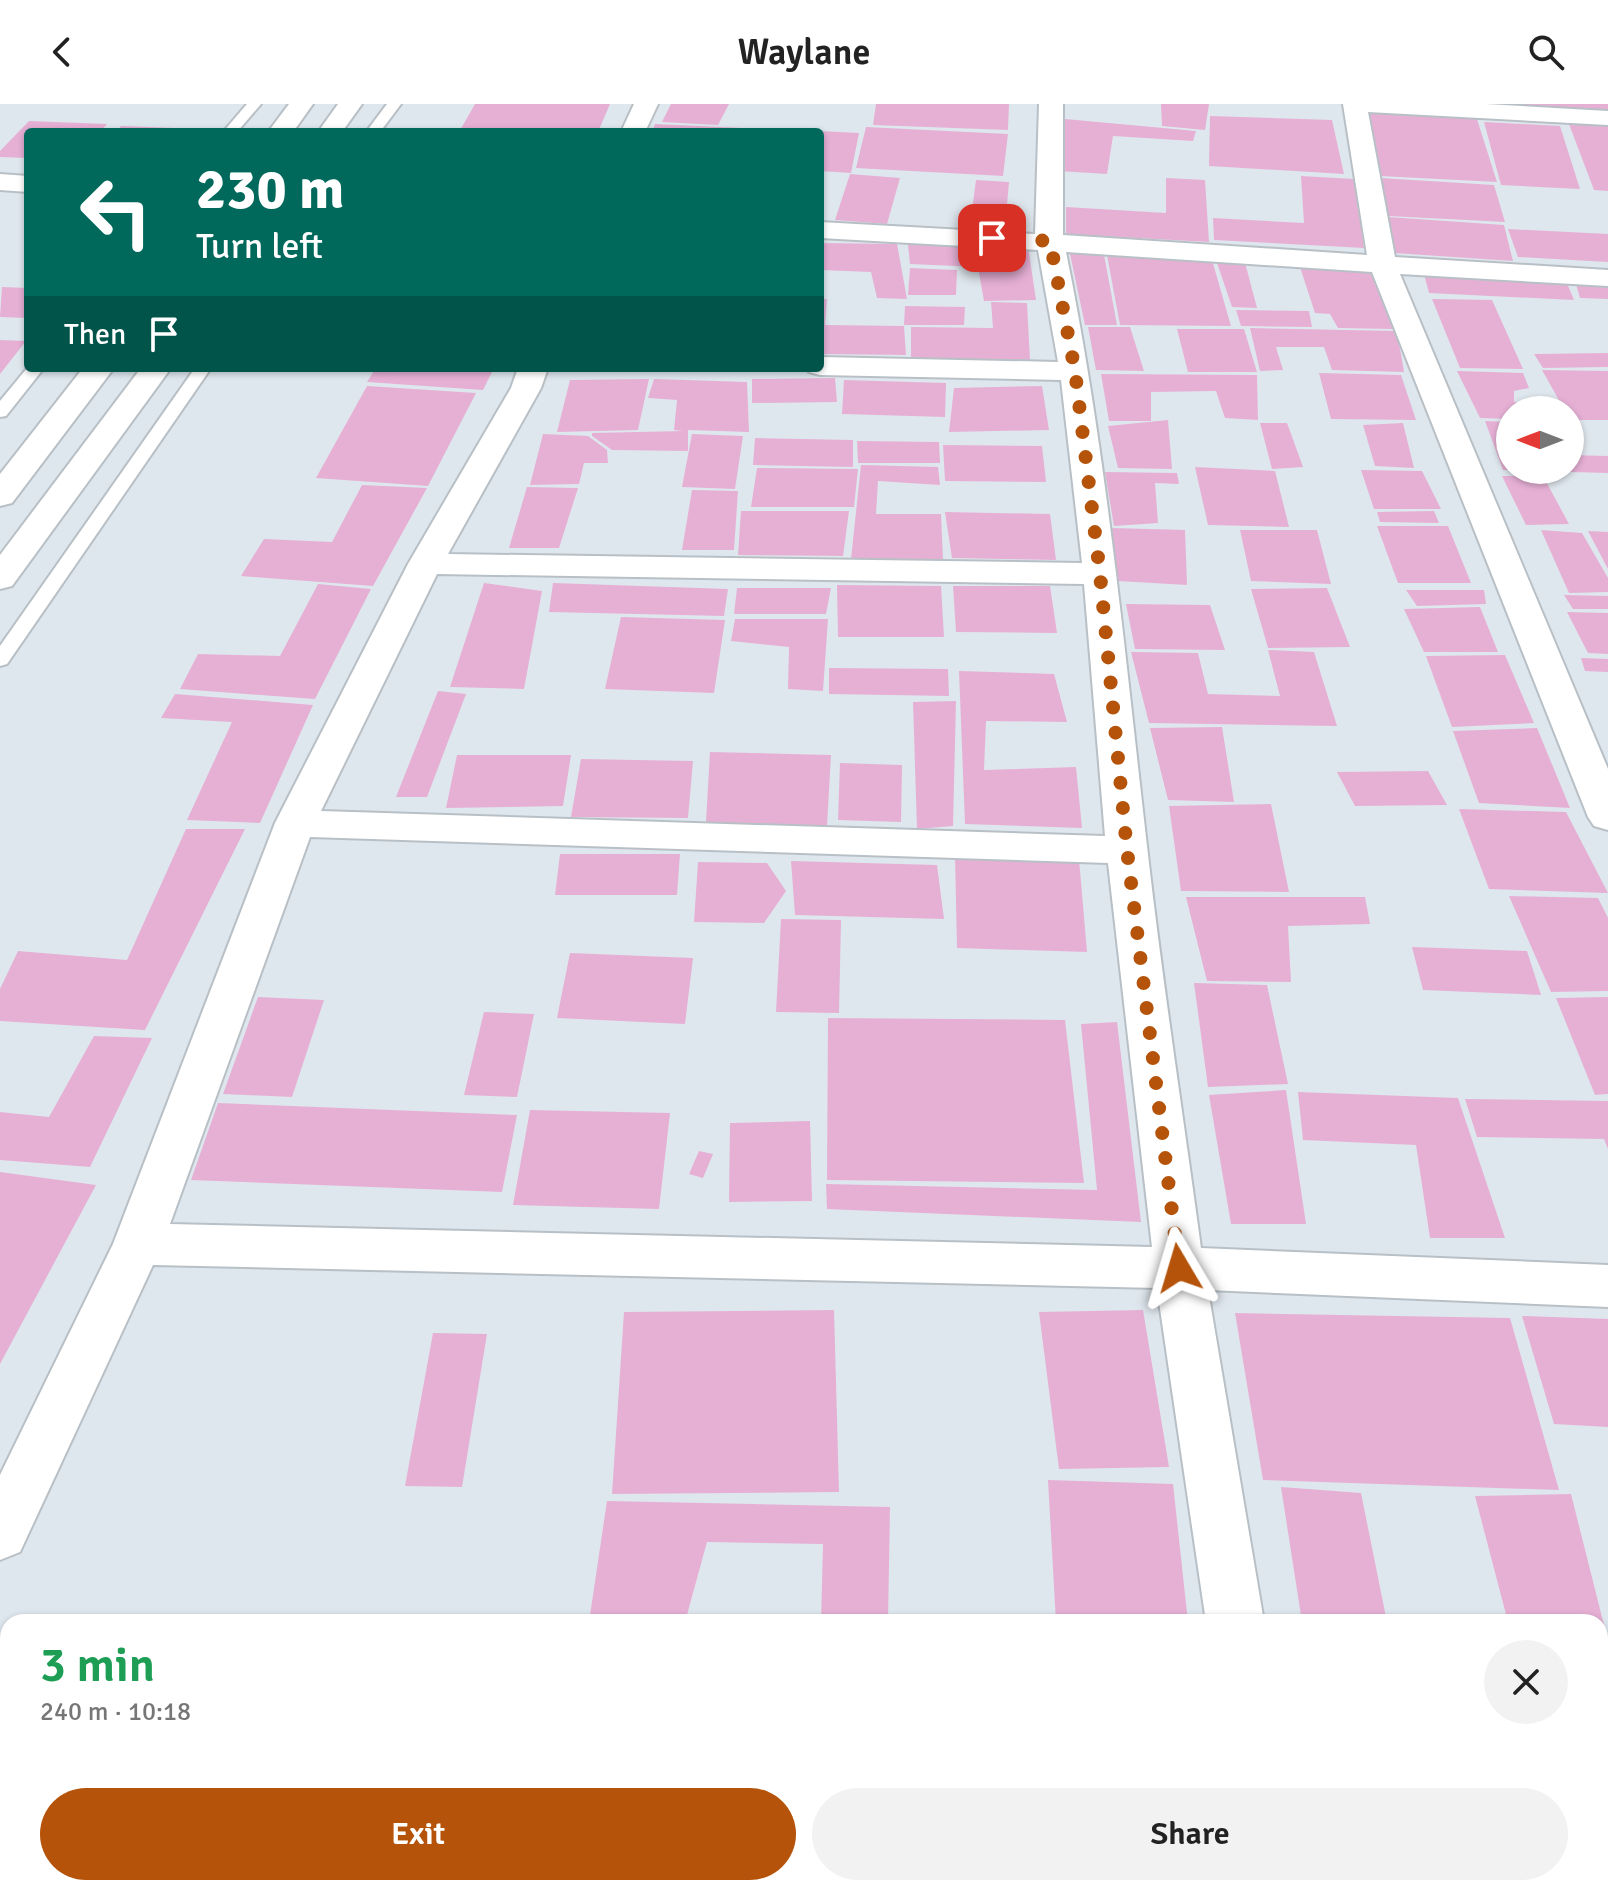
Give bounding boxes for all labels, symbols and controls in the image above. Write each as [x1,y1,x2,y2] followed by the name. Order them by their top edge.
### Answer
[40,30,84,74] icon: back
[738,30,870,75] text: Waylane
[1524,30,1568,74] icon: search
[196,155,344,224] text: 230 m
[64,160,168,264] icon: left
[958,204,1026,272] pin
[970,216,1014,260] icon: arrive
[196,224,323,269] text: Turn left
[142,312,186,356] icon: arrive
[64,316,126,353] text: Then
[1496,396,1584,484] north arrow
[1496,396,1584,484] map controls
[1137,1226,1221,1310] position arrow
[40,1636,155,1695] text: 3 min
[1484,1640,1568,1724] button: close
[40,1696,191,1728] text: 240 m · 10:18
[40,1788,796,1880] button: Exit
[812,1788,1568,1880] button: Share

